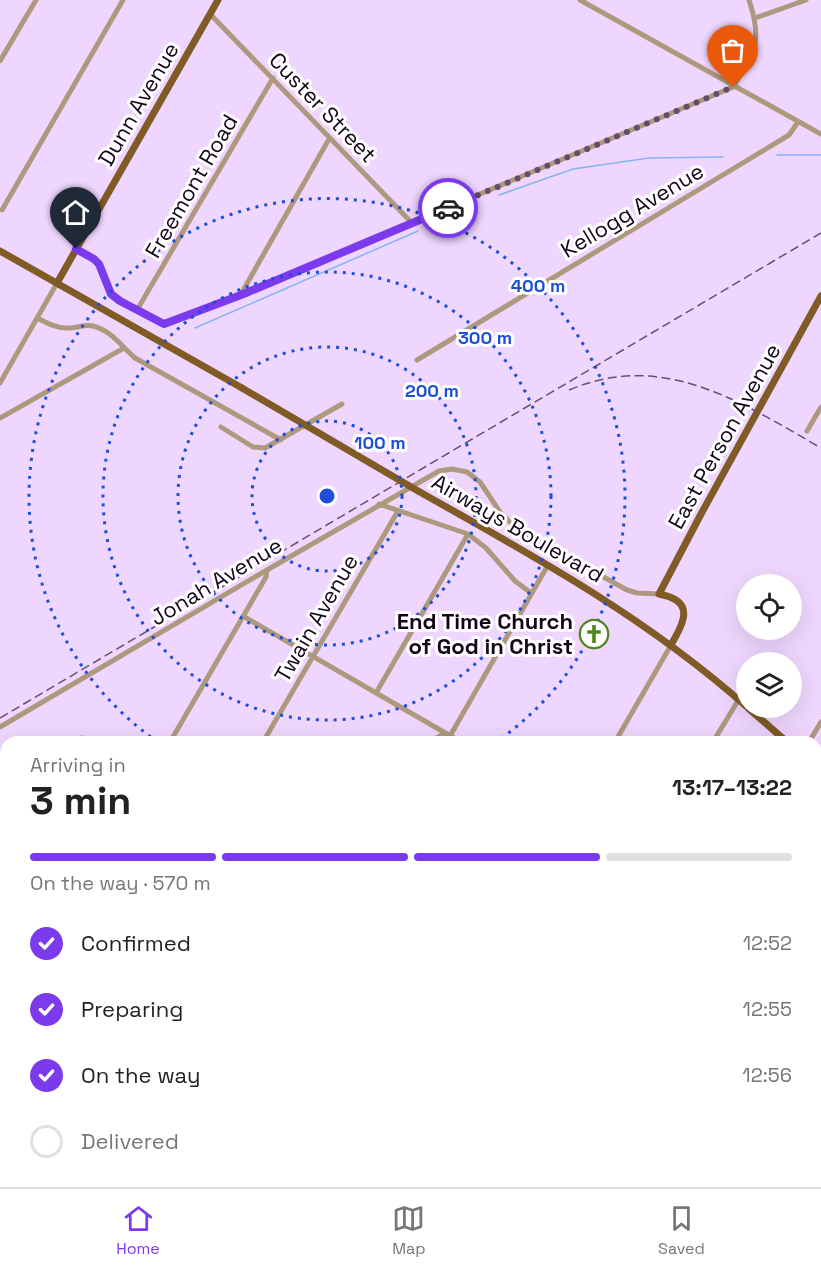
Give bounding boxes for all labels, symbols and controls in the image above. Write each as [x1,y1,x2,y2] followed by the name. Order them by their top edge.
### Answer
[707,25,758,87] pin
[716,34,749,67] icon: bag
[91,37,185,171] street label: Dunn Avenue
[263,46,383,168] street label: Custer Street
[139,109,243,263] street label: Freemont Road
[555,156,709,264] street label: Kellogg Avenue
[418,178,478,238] courier
[50,187,101,249] pin
[432,192,465,225] icon: car
[59,196,92,229] icon: home
[511,274,565,297] text: 400 m
[458,326,512,349] text: 300 m
[661,338,787,534] street label: East Person Avenue
[405,379,459,402] text: 200 m
[354,431,406,454] text: 100 m
[427,467,609,589] street label: Airways Boulevard
[317,486,337,506] centre of rings
[145,531,287,631] street label: Jonah Avenue
[268,549,364,687] street label: Twain Avenue
[736,574,802,718] map controls
[736,574,802,640] button: locate
[397,607,573,660] place label: End Time Church of God in Christ
[578,618,610,650] church icon: End Time Church of God in Christ
[736,652,802,718] button: layers
[30,752,126,778] text: Arriving in
[672,773,792,801] text: 13:17–13:22
[30,776,131,825] text: 3 min
[30,870,211,896] text: On the way · 570 m
[30,927,63,960] icon: check
[81,929,191,957] text: Confirmed
[743,930,792,956] text: 12:52
[30,993,63,1026] icon: check
[81,995,183,1023] text: Preparing
[743,996,792,1022] text: 12:55
[30,1059,63,1092] icon: check
[81,1061,200,1089] text: On the way
[742,1062,792,1088] text: 12:56
[81,1127,179,1155] text: Delivered
[116,1202,160,1259] tab: Home
[392,1202,426,1259] tab: Map
[658,1202,705,1259] tab: Saved

